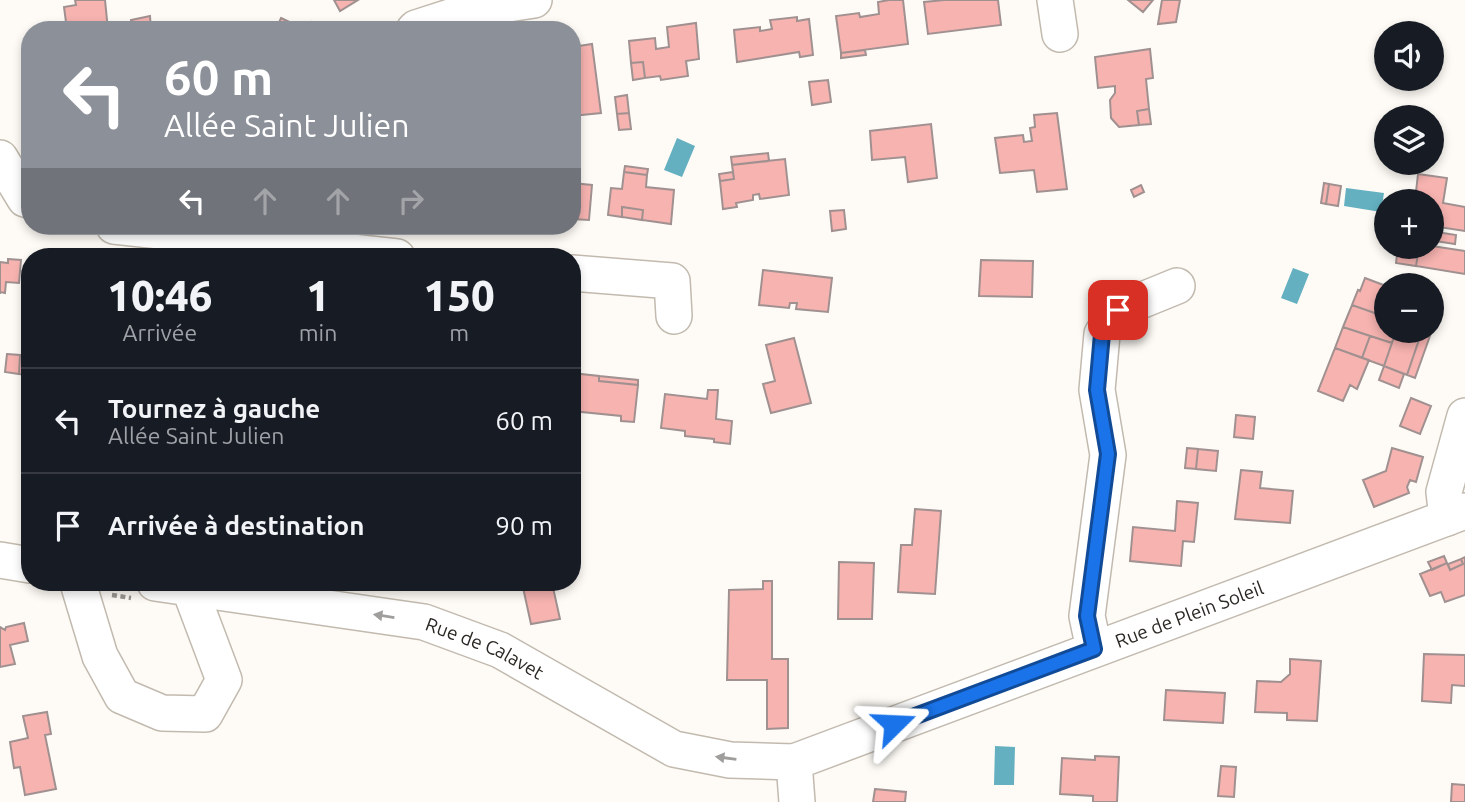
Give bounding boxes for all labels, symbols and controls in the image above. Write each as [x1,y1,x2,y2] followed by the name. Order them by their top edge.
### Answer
[1374,21,1444,343] map controls
[1374,21,1444,91] button: sound
[49,49,140,140] icon: left
[164,49,273,104] text: 60 m
[1374,105,1444,175] button: layers
[164,107,410,143] text: Allée Saint Julien
[173,182,211,220] icon: left
[246,182,284,220] icon: ahead
[319,182,357,220] icon: ahead
[392,182,430,220] icon: right
[1374,189,1444,259] button: +
[107,272,212,319] text: 10:46
[306,272,330,319] text: 1
[424,272,495,319] text: 150
[1374,273,1444,343] button: −
[1088,280,1148,340] pin
[1099,291,1137,329] icon: arrive
[123,320,197,345] text: Arrivée
[299,320,337,345] text: min
[449,320,469,345] text: m
[108,394,320,423] text: Tournez à gauche
[49,402,87,440] icon: left
[495,406,553,435] text: 60 m
[108,423,284,448] text: Allée Saint Julien
[49,507,87,545] icon: arrive
[108,511,364,540] text: Arrivée à destination
[495,511,553,540] text: 90 m
[1112,576,1266,652] street label: Rue de Plein Soleil
[373,610,395,621] one-way arrow
[423,613,548,684] street label: Rue de Calavet
[857,687,931,761] position arrow
[715,753,737,764] one-way arrow

